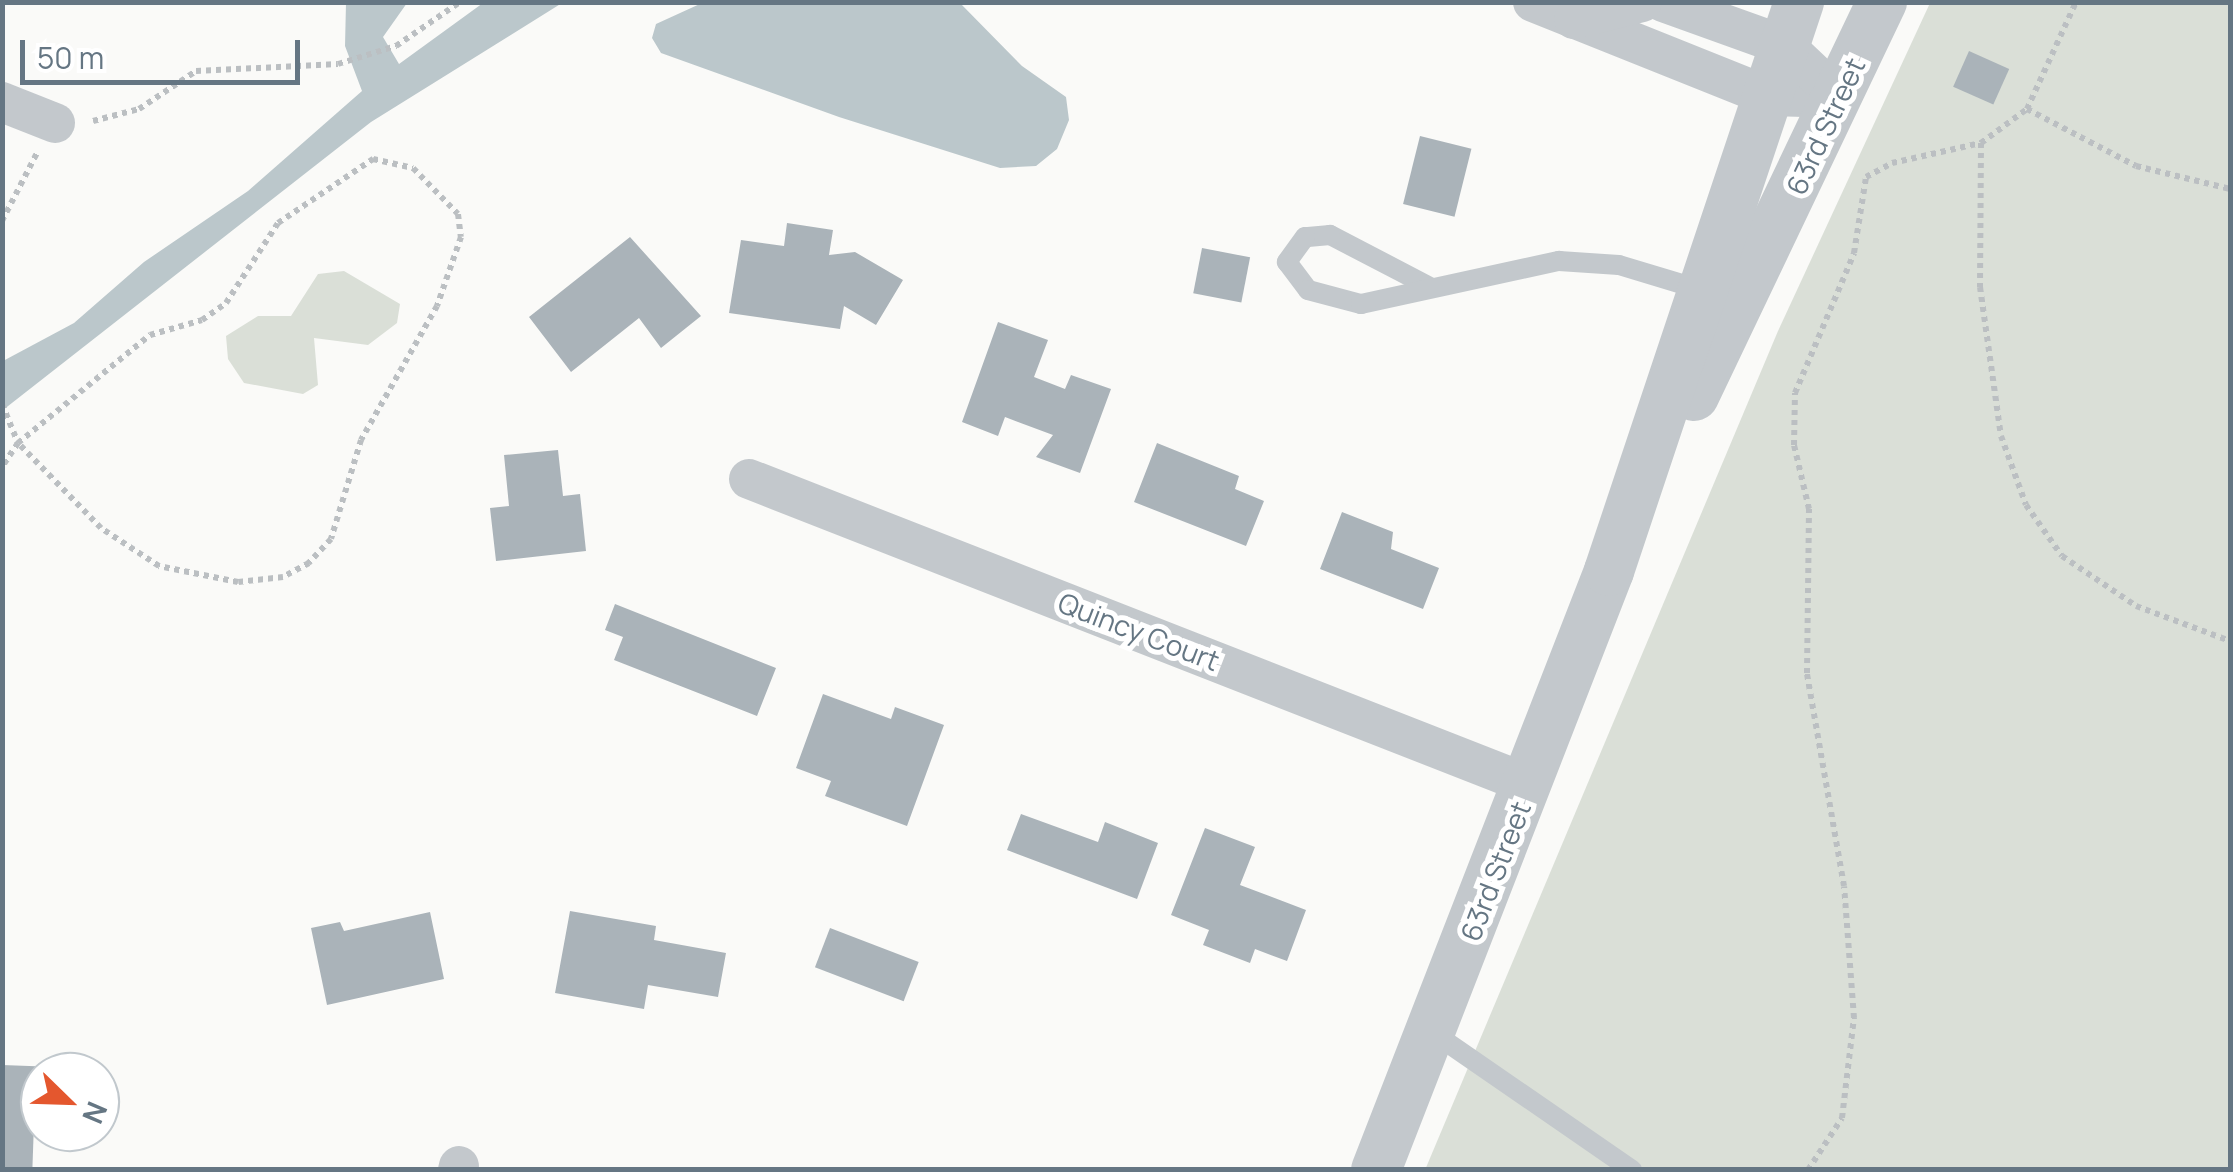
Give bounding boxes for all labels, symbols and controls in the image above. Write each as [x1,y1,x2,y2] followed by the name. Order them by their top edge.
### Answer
[25,20,305,82] scale bar
[37,37,104,78] text: 50 m
[1779,52,1871,200] street label: 63rd Street
[1054,585,1224,677] street label: Quincy Court
[1453,796,1537,946] street label: 63rd Street
[20,1052,120,1152] north arrow
[74,1096,117,1130] text: N

